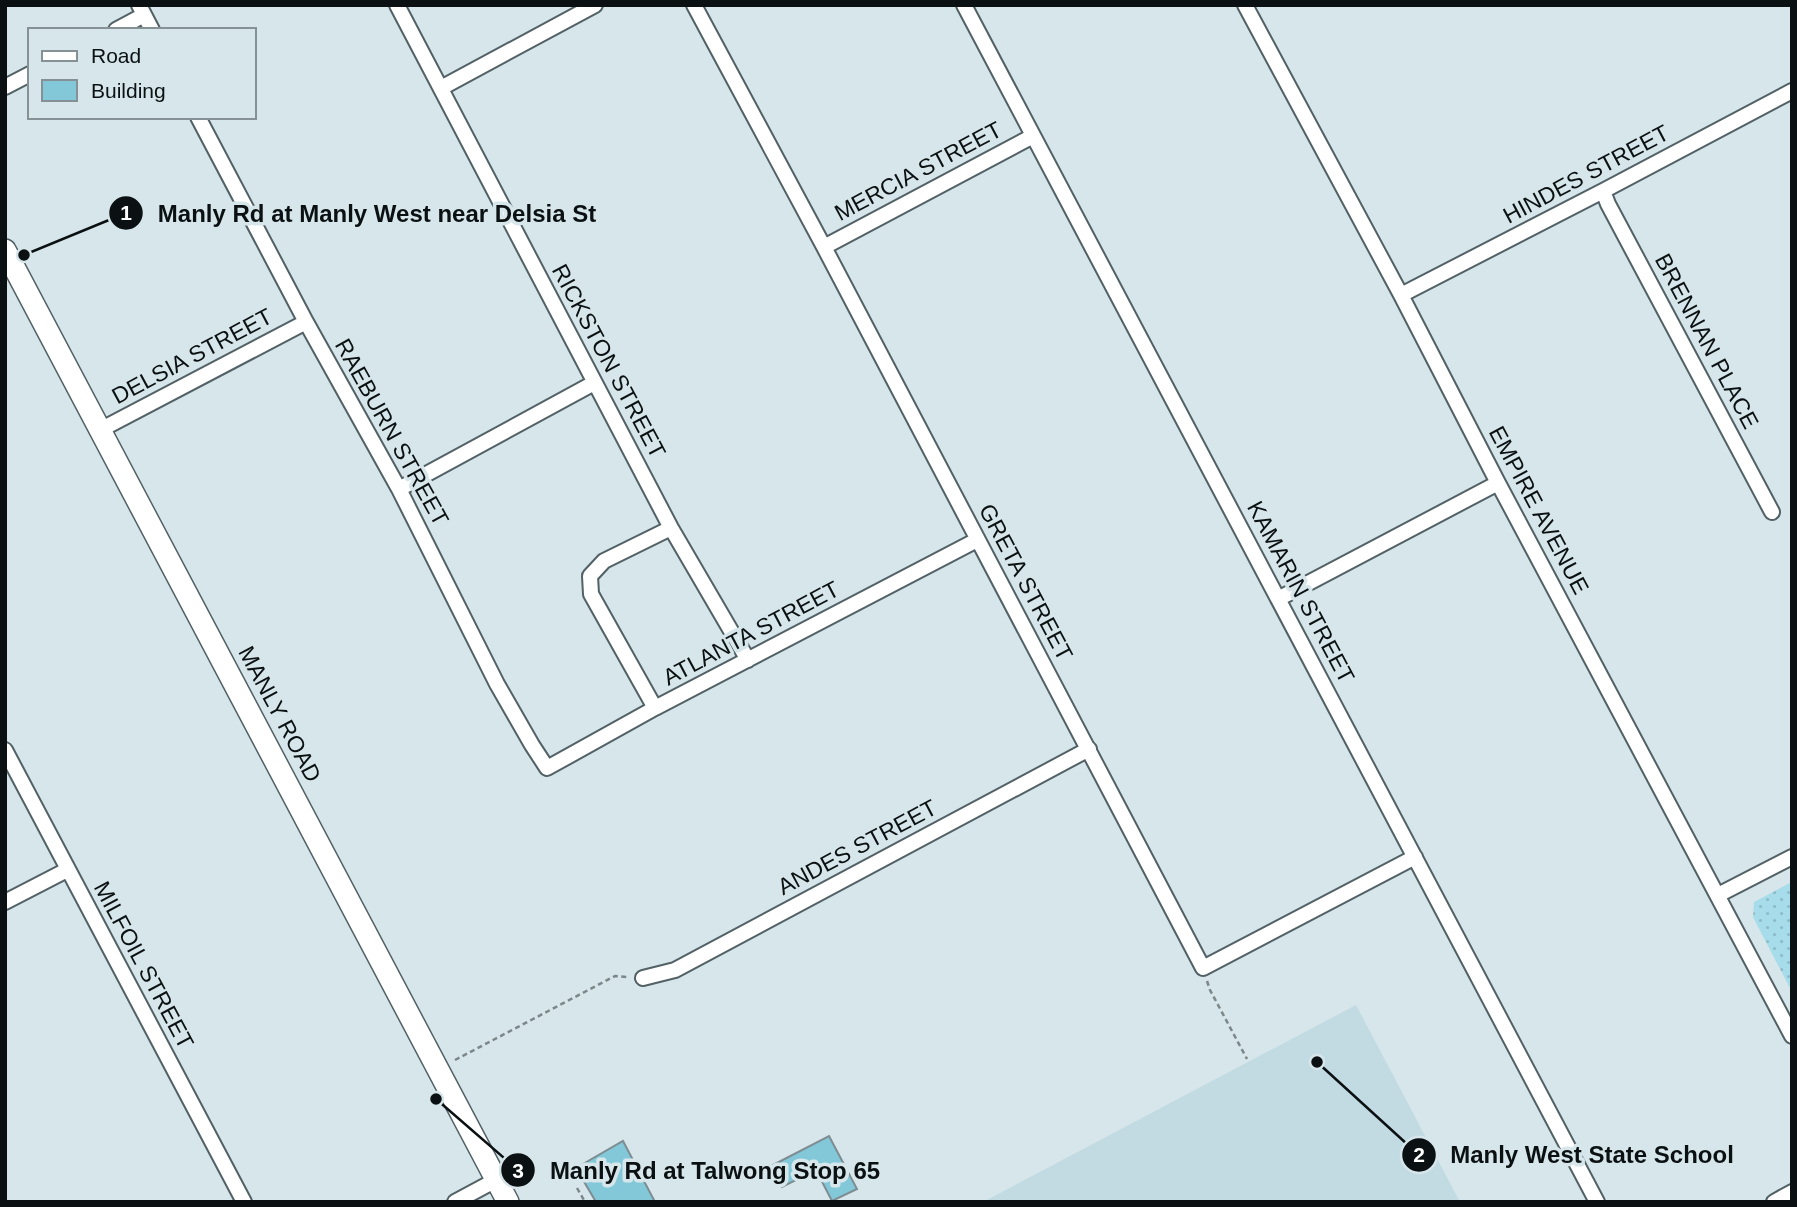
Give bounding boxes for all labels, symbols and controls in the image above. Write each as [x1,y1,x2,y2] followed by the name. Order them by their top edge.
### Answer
[28,28,256,119] legend
[91,44,141,67] text: Road
[91,79,166,102] text: Building
[830,116,1006,226] street label: MERCIA STREET
[1499,119,1673,229] street label: HINDES STREET
[109,191,610,236] callout: Manly Rd at Manly West near Delsia St
[158,200,596,227] text: Manly Rd at Manly West near Delsia St
[120,201,132,224] text: 1
[1650,249,1764,433] street label: BRENNAN PLACE
[547,260,671,462] street label: RICKSTON STREET
[107,303,277,409] street label: DELSIA STREET
[330,334,454,530] street label: RAEBURN STREET
[1484,422,1594,598] street label: EMPIRE AVENUE
[1242,497,1360,687] street label: KAMARIN STREET
[974,499,1078,665] street label: GRETA STREET
[658,576,844,690] street label: ATLANTA STREET
[233,642,327,786] street label: MANLY ROAD
[773,794,941,900] street label: ANDES STREET
[89,877,199,1053] street label: MILFOIL STREET
[1401,1132,1748,1177] callout: Manly West State School
[1450,1141,1734,1168] text: Manly West State School
[1413,1143,1425,1166] text: 2
[501,1148,894,1193] callout: Manly Rd at Talwong Stop 65
[550,1157,880,1184] text: Manly Rd at Talwong Stop 65
[512,1159,524,1182] text: 3

